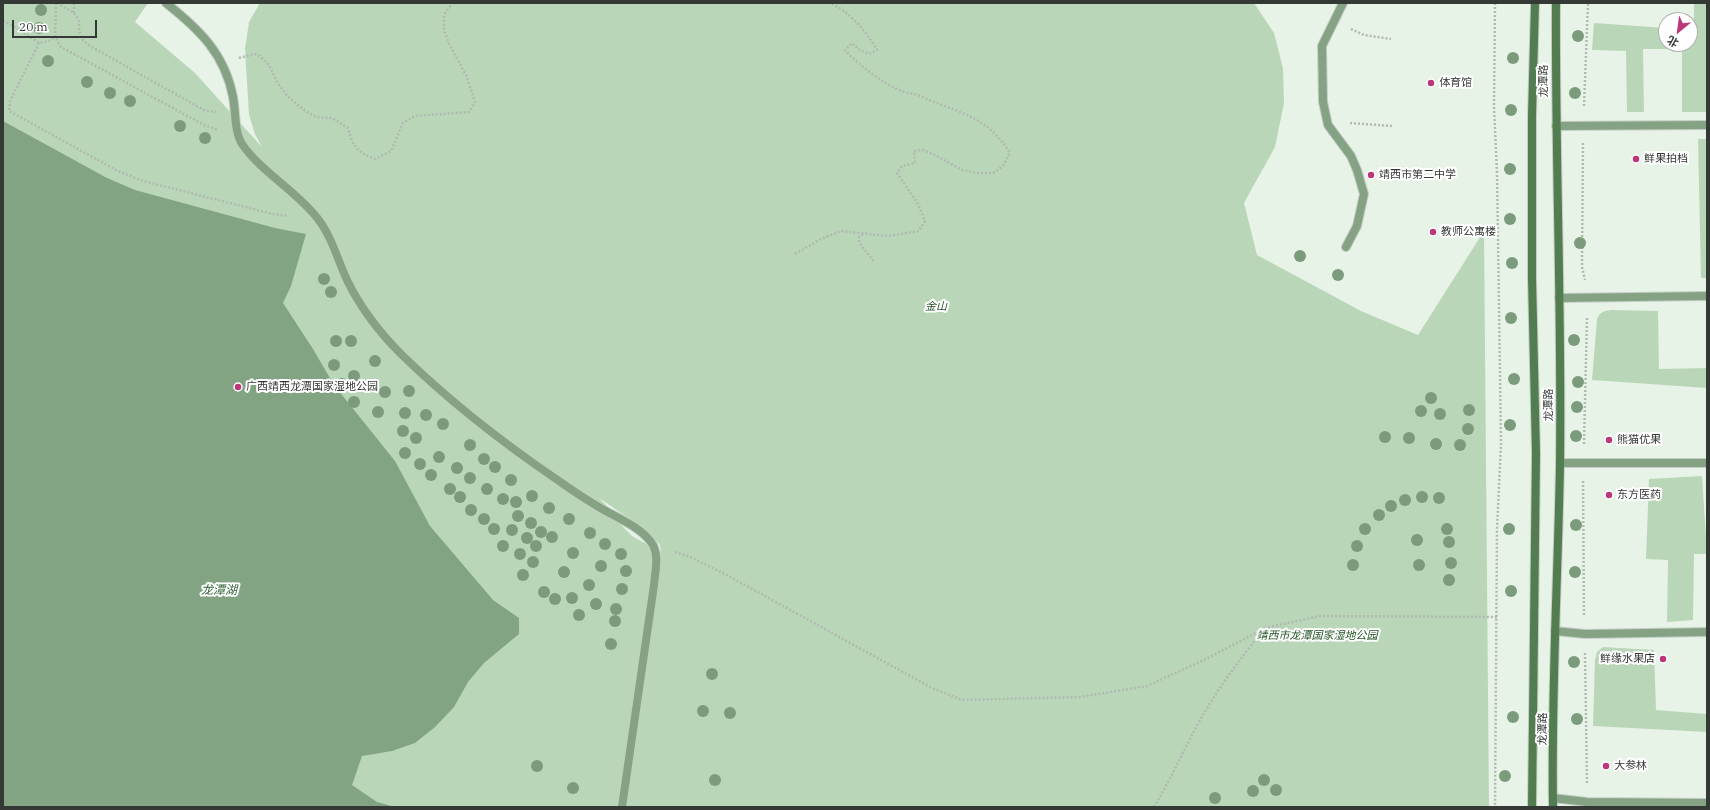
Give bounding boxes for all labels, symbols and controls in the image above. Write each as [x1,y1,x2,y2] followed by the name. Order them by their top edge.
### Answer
[14,12,99,38] scale bar
[1658,12,1698,52] north arrow
[19,19,48,34] text: 20 m
[1664,33,1681,50] text: 北
[1537,65,1551,97] street label: 龙潭路
[1439,76,1472,90] place label: 体育馆
[1426,78,1436,88] marker: 体育馆
[1644,152,1688,166] place label: 鲜果拍档
[1631,154,1641,164] marker: 鲜果拍档
[1379,168,1456,182] place label: 靖西市第二中学
[1366,170,1376,180] marker: 靖西市第二中学
[1441,225,1496,239] place label: 教师公寓楼
[1428,227,1438,237] marker: 教师公寓楼
[925,300,947,314] park label: 金山
[246,380,378,394] place label: 广西靖西龙潭国家湿地公园
[233,382,243,392] marker: 广西靖西龙潭国家湿地公园
[1542,389,1556,421] street label: 龙潭路
[1617,433,1661,447] place label: 熊猫优果
[1604,435,1614,445] marker: 熊猫优果
[1617,488,1661,502] place label: 东方医药
[1604,490,1614,500] marker: 东方医药
[201,584,237,598] water label: 龙潭湖
[1257,629,1377,643] park label: 靖西市龙潭国家湿地公园
[1600,652,1655,666] place label: 鲜缘水果店
[1658,654,1668,664] marker: 鲜缘水果店
[1536,712,1550,746] street label: 龙潭路
[1614,759,1647,773] place label: 大参林
[1601,761,1611,771] marker: 大参林

